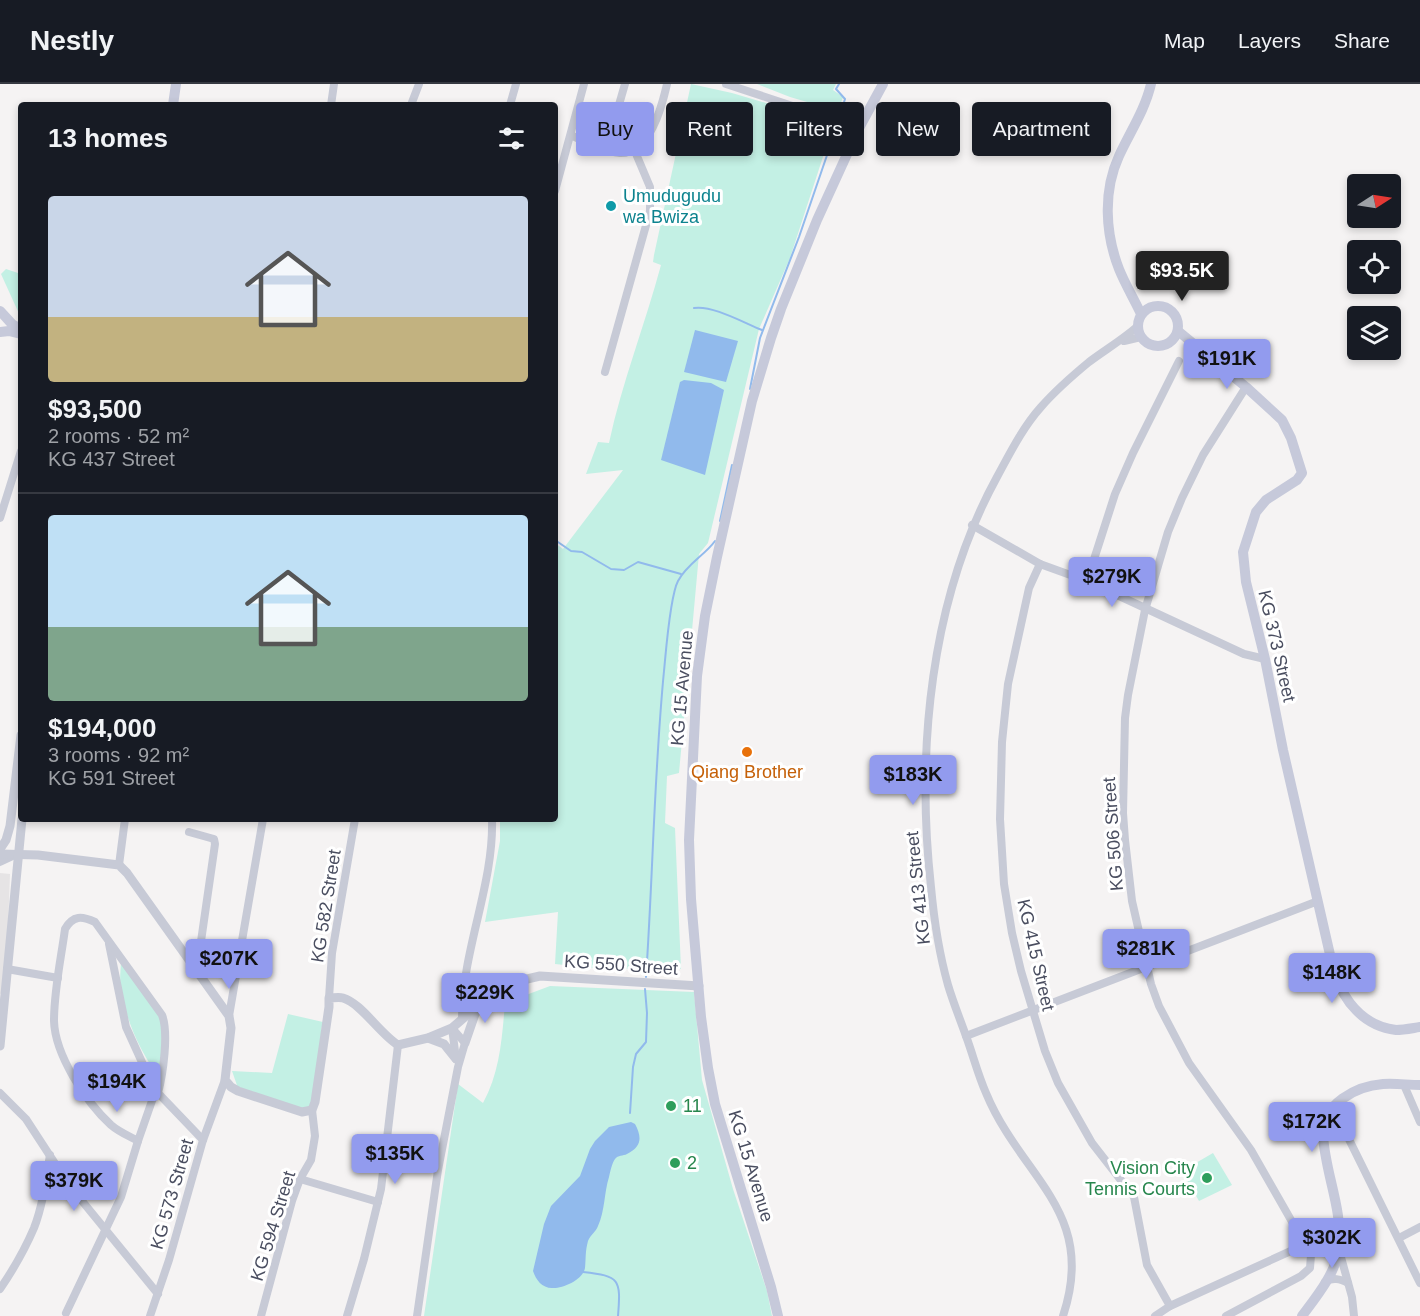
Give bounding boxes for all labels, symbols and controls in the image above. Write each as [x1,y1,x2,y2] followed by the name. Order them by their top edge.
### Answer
[30,25,114,56] text: Nestly
[1164,29,1205,52] text: Map
[1238,29,1301,52] text: Layers
[1334,29,1390,52] text: Share
[576,102,654,156] chip: Buy
[666,102,753,156] chip: Rent
[765,102,864,156] chip: Filters
[876,102,960,156] chip: New
[972,102,1111,156] chip: Apartment
[495,122,528,155] icon: filters
[48,123,168,153] text: 13 homes
[1347,174,1401,228] north arrow
[1347,174,1401,360] map controls
[622,186,721,227] place label: Umudugudu wa Bwiza
[604,199,618,213] marker: Umudugudu wa Bwiza
[234,235,342,343] icon: home
[1347,240,1401,294] button: locate
[1133,251,1231,302] pin: $93.5K
[1150,259,1214,281] text: $93.5K
[1347,306,1401,360] button: layers
[1185,339,1269,390] pin: $191K
[1198,347,1256,369] text: $191K
[48,394,142,424] text: $93,500
[48,425,189,447] text: 2 rooms · 52 m²
[48,448,175,470] text: KG 437 Street
[234,554,342,662] icon: home
[1070,557,1154,608] pin: $279K
[1083,565,1141,587] text: $279K
[1254,588,1300,704] street label: KG 373 Street
[667,629,697,747] street label: KG 15 Avenue
[48,713,156,743] text: $194,000
[48,744,189,766] text: 3 rooms · 92 m²
[740,745,754,759] marker: Qiang Brother
[871,755,955,806] pin: $183K
[691,762,803,782] place label: Qiang Brother
[884,763,942,785] text: $183K
[48,767,175,789] text: KG 591 Street
[1099,776,1127,892] street label: KG 506 Street
[902,830,934,946] street label: KG 413 Street
[307,848,345,964] street label: KG 582 Street
[1013,897,1059,1013] street label: KG 415 Street
[1104,929,1188,980] pin: $281K
[1117,937,1175,959] text: $281K
[187,939,271,990] pin: $207K
[200,947,258,969] text: $207K
[563,951,679,979] street label: KG 550 Street
[1290,953,1374,1004] pin: $148K
[1303,961,1361,983] text: $148K
[443,973,527,1024] pin: $229K
[456,981,514,1003] text: $229K
[75,1062,159,1113] pin: $194K
[88,1070,146,1092] text: $194K
[683,1096,702,1116] place label: 11
[664,1099,678,1113] marker: 11
[1270,1102,1354,1153] pin: $172K
[725,1108,777,1224] street label: KG 15 Avenue
[1283,1110,1341,1132] text: $172K
[353,1134,437,1185] pin: $135K
[147,1136,197,1252] street label: KG 573 Street
[366,1142,424,1164] text: $135K
[687,1153,697,1173] place label: 2
[668,1156,682,1170] marker: 2
[1085,1158,1195,1199] place label: Vision City Tennis Courts
[32,1161,116,1212] pin: $379K
[45,1169,103,1191] text: $379K
[247,1169,299,1283] street label: KG 594 Street
[1200,1171,1214,1185] marker: Vision City Tennis Courts
[1290,1218,1374,1269] pin: $302K
[1303,1226,1361,1248] text: $302K

